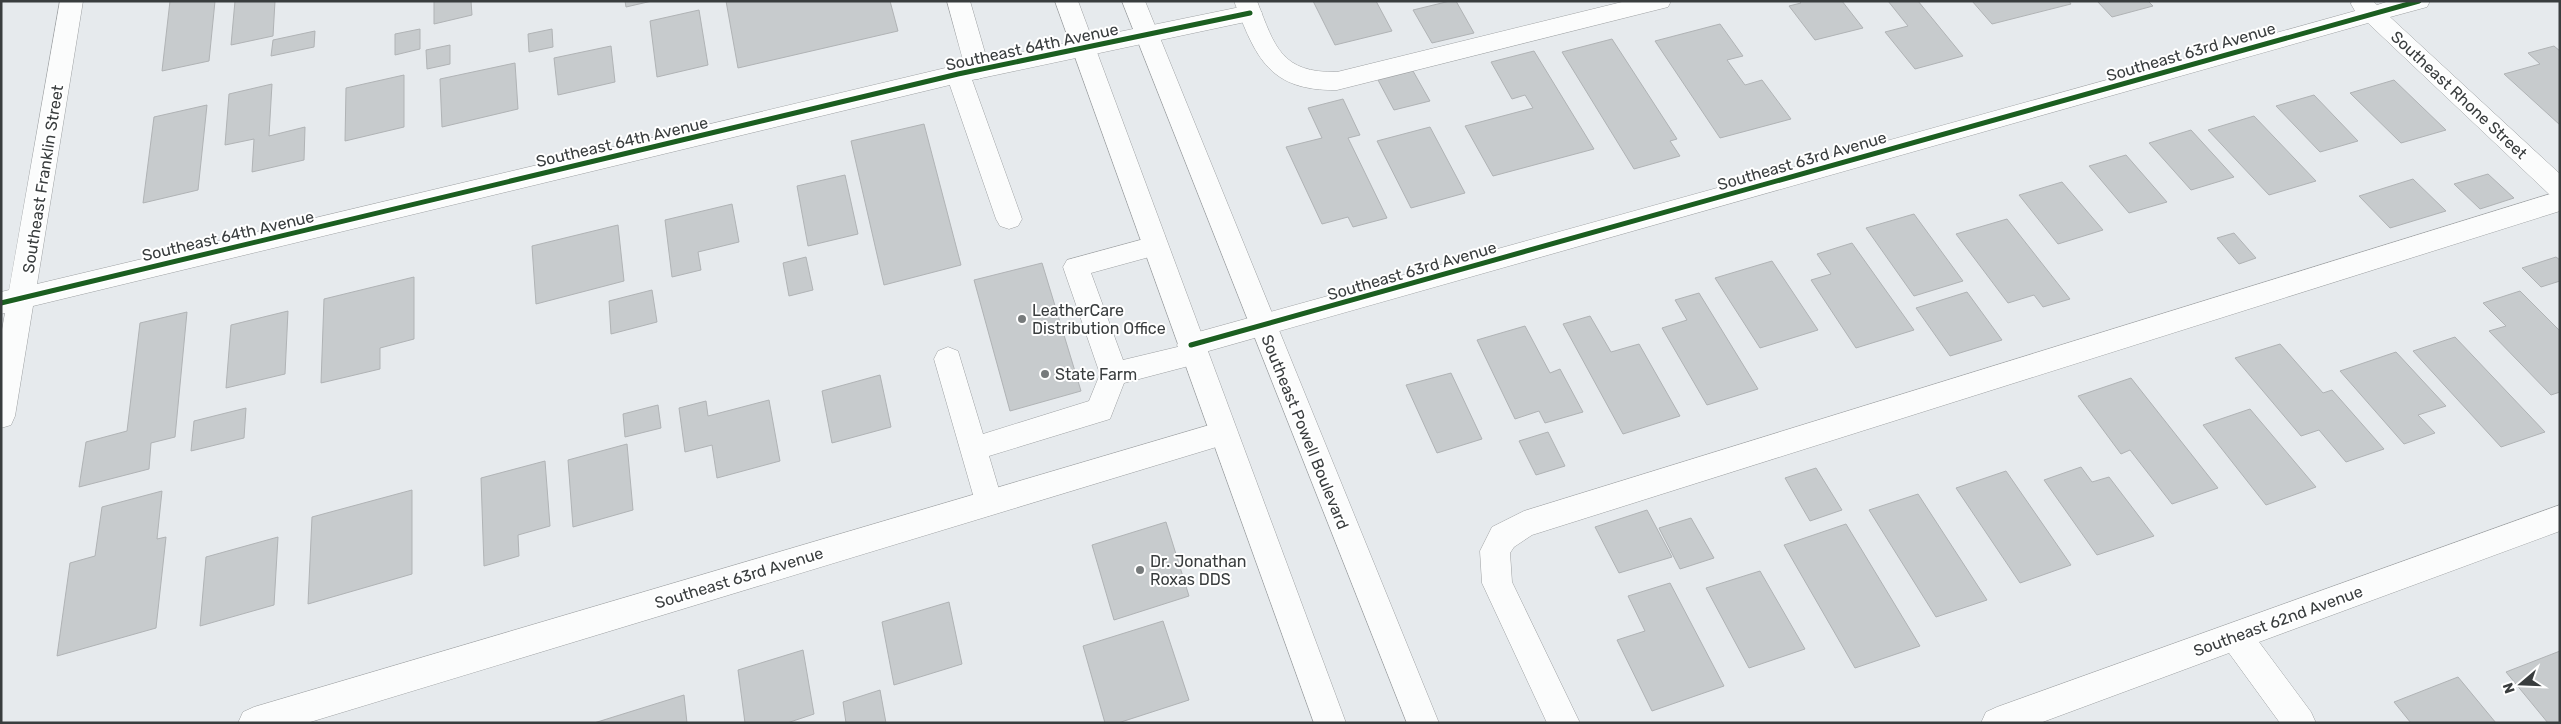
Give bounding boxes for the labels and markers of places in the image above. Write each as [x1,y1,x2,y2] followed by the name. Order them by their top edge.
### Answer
[1032,301,1166,338] place label: LeatherCare Distribution Office
[1016,313,1028,325] marker: LeatherCare Distribution Office
[1055,365,1137,384] place label: State Farm
[1039,368,1051,380] marker: State Farm
[1150,552,1247,589] place label: Dr. Jonathan Roxas DDS
[1134,564,1146,576] marker: Dr. Jonathan Roxas DDS

